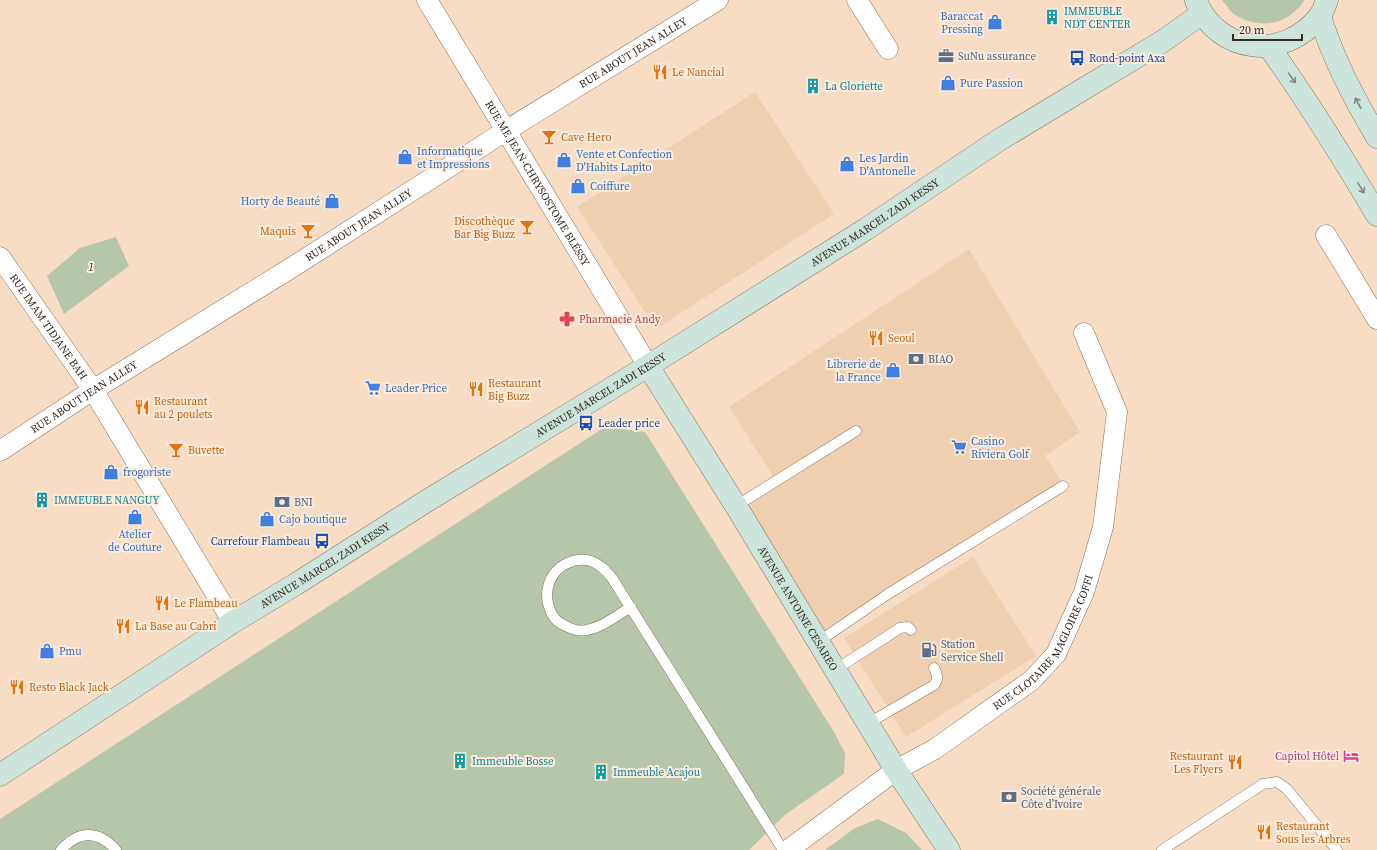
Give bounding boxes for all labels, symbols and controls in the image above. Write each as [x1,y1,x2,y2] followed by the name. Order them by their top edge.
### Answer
[1064,4,1131,32] place label: IMMEUBLE NDT CENTER
[1043,8,1061,26] building icon: IMMEUBLE NDT CENTER
[940,9,983,37] place label: Baraccat Pressing
[576,13,690,91] street label: RUE ABOUT JEAN ALLEY
[986,13,1004,31] shop icon: Baraccat Pressing
[1233,16,1302,42] scale bar
[1239,22,1265,38] text: 20 m
[937,47,955,65] office icon: SuNu assurance
[958,49,1036,64] place label: SuNu assurance
[1068,49,1086,67] bus stop icon: Rond-point Axa
[1089,51,1166,66] place label: Rond-point Axa
[651,63,669,81] restaurant icon: Le Nancial
[672,65,724,80] place label: Le Nancial
[1288,72,1296,83] one-way arrow
[939,74,957,92] shop icon: Pure Passion
[960,76,1024,91] place label: Pure Passion
[804,77,822,95] building icon: La Gloriette
[825,79,883,94] place label: La Gloriette
[1354,97,1362,109] one-way arrow
[482,98,593,269] street label: RUE ME JEAN-CHRYSOSTOME BLÉSSY
[540,128,558,146] bar icon: Cave Hero
[561,130,611,145] place label: Cave Hero
[417,144,490,172] place label: Informatique et Impressions
[576,147,673,175] place label: Vente et Confection D'Habits Lapito
[396,148,414,166] shop icon: Informatique et Impressions
[555,151,573,169] shop icon: Vente et Confection D'Habits Lapito
[859,151,916,179] place label: Les Jardin D'Antonelle
[838,155,856,173] shop icon: Les Jardin D'Antonelle
[807,175,942,270] street label: AVENUE MARCEL ZADI KESSY
[569,177,587,195] shop icon: Coiffure
[590,179,630,194] place label: Coiffure
[1357,182,1365,194] one-way arrow
[302,185,415,265] street label: RUE ABOUT JEAN ALLEY
[323,192,341,210] shop icon: Horty de Beauté
[241,194,320,209] place label: Horty de Beauté
[454,214,515,242] place label: Discothèque Bar Big Buzz
[518,218,536,236] bar icon: Discothèque Bar Big Buzz
[299,222,317,240] bar icon: Maquis
[260,224,296,239] place label: Maquis
[88,260,94,275] park label: 1
[6,271,91,383] street label: RUE IMAM TIDJANE BAH
[558,310,576,328] pharmacy icon: Pharmacie Andy
[579,312,661,327] place label: Pharmacie Andy
[867,329,885,347] restaurant icon: Seoul
[888,331,915,346] place label: Seoul
[532,349,669,441] street label: AVENUE MARCEL ZADI KESSY
[907,350,925,368] bank icon: BIAO
[928,352,954,367] place label: BIAO
[28,357,140,437] street label: RUE ABOUT JEAN ALLEY
[827,357,881,385] place label: Librerie de la France
[884,361,902,379] shop icon: Librerie de la France
[488,376,542,404] place label: Restaurant Big Buzz
[364,379,382,397] supermarket icon: Leader Price
[467,380,485,398] restaurant icon: Restaurant Big Buzz
[385,381,447,396] place label: Leader Price
[154,394,213,422] place label: Restaurant au 2 poulets
[133,398,151,416] restaurant icon: Restaurant au 2 poulets
[577,414,595,432] bus stop icon: Leader price
[598,416,660,431] place label: Leader price
[971,434,1030,462] place label: Casino Riviera Golf
[950,438,968,456] supermarket icon: Casino Riviera Golf
[167,441,185,459] bar icon: Buvette
[188,443,225,458] place label: Buvette
[102,463,120,481] shop icon: frogoriste
[123,465,171,480] place label: frogoriste
[33,491,51,509] building icon: IMMEUBLE NANGUY
[54,493,159,508] place label: IMMEUBLE NANGUY
[273,493,291,511] bank icon: BNI
[294,495,313,510] place label: BNI
[126,508,144,526] shop icon: Atelier de Couture
[258,510,276,528] shop icon: Cajo boutique
[279,512,347,527] place label: Cajo boutique
[257,519,393,612] street label: AVENUE MARCEL ZADI KESSY
[108,527,162,555] place label: Atelier de Couture
[313,532,331,550] bus stop icon: Carrefour Flambeau
[211,534,311,549] place label: Carrefour Flambeau
[754,543,842,674] street label: AVENUE ANTOINE CESAREO
[990,573,1096,713] street label: RUE CLOTAIRE MAGLOIRE COFFI
[153,594,171,612] restaurant icon: Le Flambeau
[174,596,238,611] place label: Le Flambeau
[114,617,132,635] restaurant icon: La Base au Cabri
[135,619,217,634] place label: La Base au Cabri
[941,637,1004,665] place label: Station Service Shell
[920,641,938,659] fuel station icon: Station Service Shell
[38,642,56,660] shop icon: Pmu
[59,644,82,659] place label: Pmu
[8,678,26,696] restaurant icon: Resto Black Jack
[29,680,110,695] place label: Resto Black Jack
[1342,747,1360,765] hotel icon: Capitol Hôtel
[1170,749,1223,777] place label: Restaurant Les Flyers
[1275,749,1339,764] place label: Capitol Hôtel
[451,752,469,770] building icon: Immeuble Bosse
[1226,753,1244,771] restaurant icon: Restaurant Les Flyers
[472,754,554,769] place label: Immeuble Bosse
[592,763,610,781] building icon: Immeuble Acajou
[613,765,701,780] place label: Immeuble Acajou
[1021,784,1102,812] place label: Société générale Côte d’Ivoire
[1000,788,1018,806] bank icon: Société générale Côte d’Ivoire
[1276,819,1351,847] place label: Restaurant Sous les Arbres
[1255,823,1273,841] restaurant icon: Restaurant Sous les Arbres

